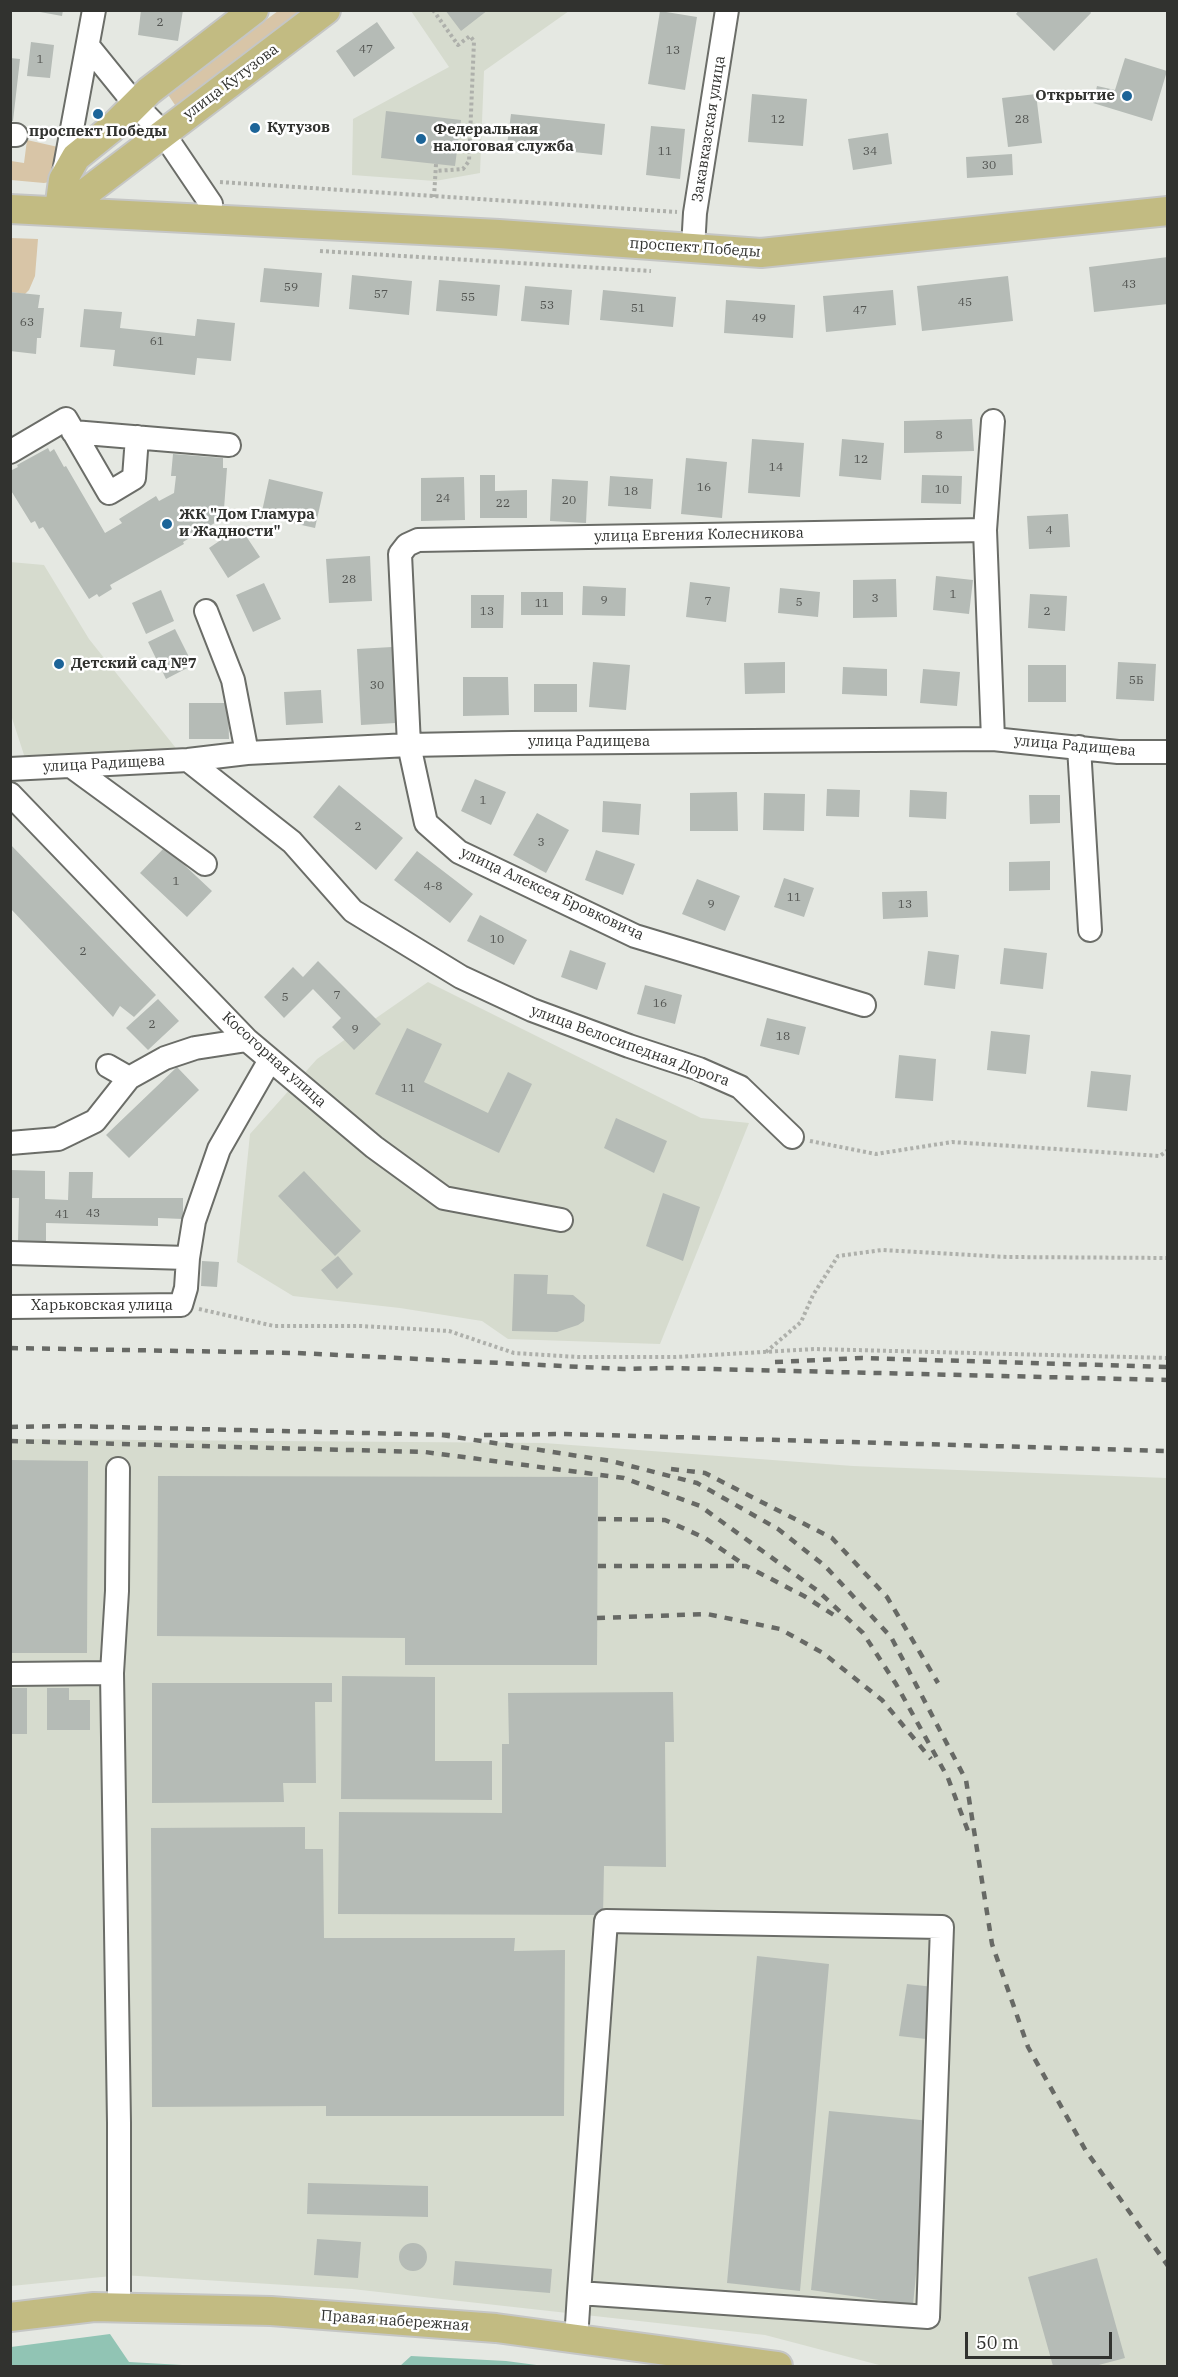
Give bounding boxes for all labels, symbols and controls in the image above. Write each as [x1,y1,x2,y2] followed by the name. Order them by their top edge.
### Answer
[156,16,164,30] house number: 2
[180,40,282,124] street label: улица Кутузова
[359,43,373,57] house number: 47
[666,44,680,58] house number: 13
[36,53,44,67] house number: 1
[689,54,729,204] street label: Закавказская улица
[1035,87,1115,105] place label: Открытие
[1120,89,1134,103] marker: Открытие
[91,107,105,121] marker: проспект Победы
[771,113,785,127] house number: 12
[1015,113,1029,127] house number: 28
[267,119,330,137] place label: Кутузов
[248,121,262,135] marker: Кутузов
[433,121,574,156] place label: Федеральная налоговая служба
[29,123,167,141] place label: проспект Победы
[414,132,428,146] marker: Федеральная налоговая служба
[658,145,672,159] house number: 11
[863,145,877,159] house number: 34
[982,159,996,173] house number: 30
[629,234,761,262] street label: проспект Победы
[1122,278,1136,292] house number: 43
[284,281,298,295] house number: 59
[374,288,388,302] house number: 57
[461,291,475,305] house number: 55
[958,296,972,310] house number: 45
[540,299,554,313] house number: 53
[631,302,645,316] house number: 51
[853,304,867,318] house number: 47
[752,312,766,326] house number: 49
[20,316,34,330] house number: 63
[150,335,164,349] house number: 61
[935,429,943,443] house number: 8
[854,453,868,467] house number: 12
[769,461,783,475] house number: 14
[697,481,711,495] house number: 16
[935,483,949,497] house number: 10
[624,485,638,499] house number: 18
[436,492,450,506] house number: 24
[562,494,576,508] house number: 20
[496,497,510,511] house number: 22
[179,506,315,541] place label: ЖК "Дом Гламура и Жадности"
[160,517,174,531] marker: ЖК "Дом Гламура и Жадности"
[594,524,804,546] street label: улица Евгения Колесникова
[1045,524,1053,538] house number: 4
[342,573,356,587] house number: 28
[949,588,957,602] house number: 1
[871,592,879,606] house number: 3
[600,594,608,608] house number: 9
[704,595,712,609] house number: 7
[795,596,803,610] house number: 5
[535,597,549,611] house number: 11
[480,605,494,619] house number: 13
[1043,605,1051,619] house number: 2
[71,655,197,673] place label: Детский сад №7
[52,657,66,671] marker: Детский сад №7
[1129,674,1143,688] house number: 5Б
[370,679,384,693] house number: 30
[1013,732,1137,760] street label: улица Радищева
[528,733,650,751] street label: улица Радищева
[43,752,165,776] street label: улица Радищева
[479,794,487,808] house number: 1
[354,820,362,834] house number: 2
[537,836,545,850] house number: 3
[457,844,647,944] street label: улица Алексея Бровковича
[172,875,180,889] house number: 1
[423,880,443,894] house number: 4-8
[787,891,801,905] house number: 11
[707,898,715,912] house number: 9
[898,898,912,912] house number: 13
[490,933,504,947] house number: 10
[79,945,87,959] house number: 2
[333,989,341,1003] house number: 7
[281,991,289,1005] house number: 5
[653,997,667,1011] house number: 16
[528,1002,732,1090] street label: улица Велосипедная Дорога
[218,1008,330,1112] street label: Косогорная улица
[148,1018,156,1032] house number: 2
[351,1023,359,1037] house number: 9
[776,1030,790,1044] house number: 18
[401,1082,415,1096] house number: 11
[86,1207,100,1221] house number: 43
[55,1208,69,1222] house number: 41
[31,1297,173,1315] street label: Харьковская улица
[320,2307,470,2335] street label: Правая набережная
[968,2320,1115,2358] scale bar
[976,2331,1019,2354] text: 50 m

